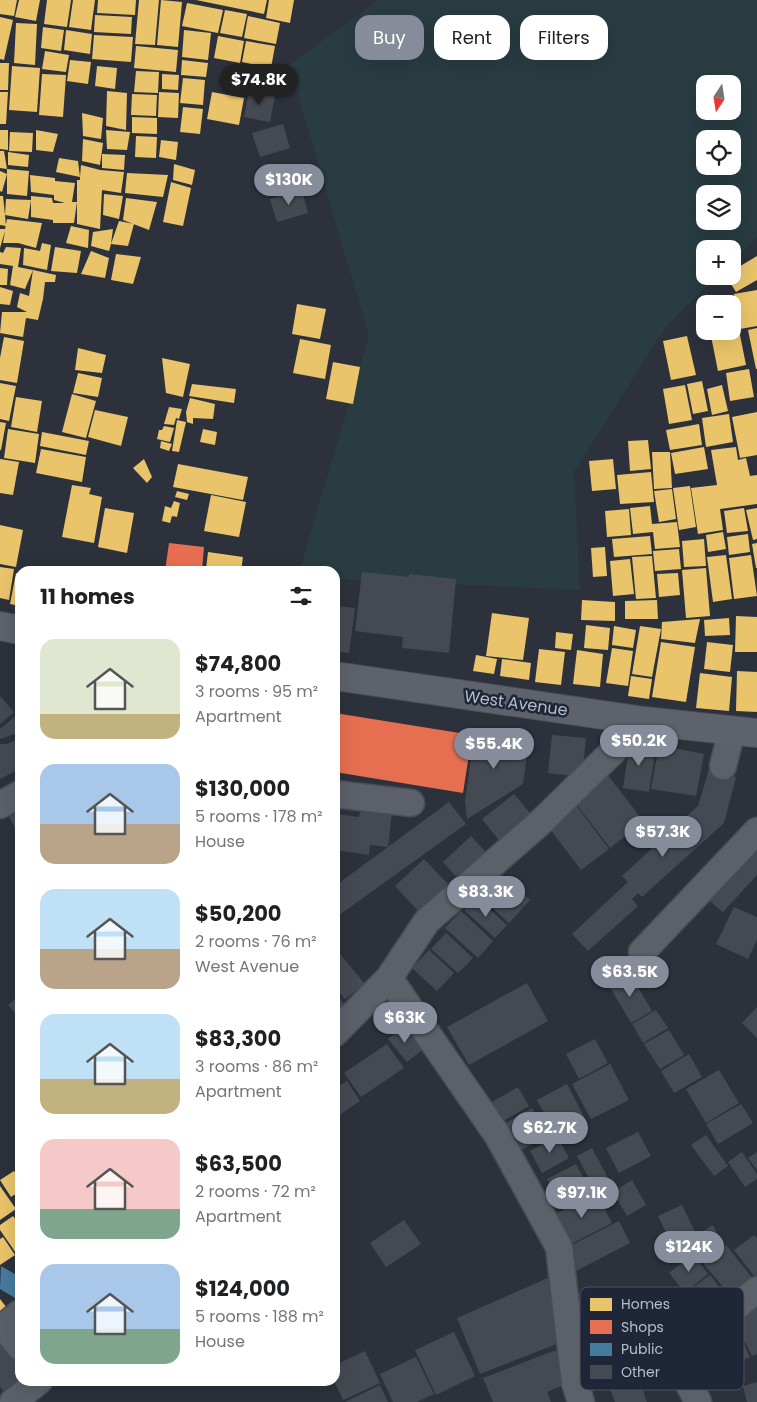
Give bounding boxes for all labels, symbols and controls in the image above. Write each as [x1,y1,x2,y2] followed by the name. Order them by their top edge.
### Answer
[355,15,424,60] chip: Buy
[434,15,510,60] chip: Rent
[520,15,608,60] chip: Filters
[218,64,300,106] pin: $74.8K
[231,68,287,91] text: $74.8K
[696,75,741,120] north arrow
[696,75,741,340] map controls
[696,130,741,175] button: locate
[254,164,324,206] pin: $130K
[265,168,313,191] text: $130K
[696,185,741,230] button: layers
[696,240,741,285] button: +
[696,295,741,340] button: −
[40,582,135,611] text: 11 homes
[287,582,315,610] icon: filters
[195,649,281,678] text: $74,800
[80,659,140,719] icon: home
[195,680,318,703] text: 3 rooms · 95 m²
[463,684,569,722] street label: West Avenue
[195,705,282,728] text: Apartment
[598,724,680,767] pin: $50.2K
[453,728,535,770] pin: $55.4K
[611,729,667,752] text: $50.2K
[465,732,523,755] text: $55.4K
[195,774,290,803] text: $130,000
[80,784,140,844] icon: home
[195,805,323,828] text: 5 rooms · 178 m²
[622,816,704,858] pin: $57.3K
[636,820,690,843] text: $57.3K
[195,830,245,853] text: House
[445,876,527,918] pin: $83.3K
[458,880,514,903] text: $83.3K
[195,899,282,928] text: $50,200
[80,909,140,969] icon: home
[195,930,317,953] text: 2 rooms · 76 m²
[195,955,299,978] text: West Avenue
[589,956,671,998] pin: $63.5K
[602,960,658,983] text: $63.5K
[375,1002,435,1044] pin: $63K
[384,1006,426,1029] text: $63K
[195,1024,281,1053] text: $83,300
[80,1034,140,1094] icon: home
[195,1055,318,1078] text: 3 rooms · 86 m²
[195,1080,282,1103] text: Apartment
[509,1112,591,1154] pin: $62.7K
[523,1116,577,1139] text: $62.7K
[195,1149,282,1178] text: $63,500
[80,1159,140,1219] icon: home
[541,1176,623,1219] pin: $97.1K
[195,1180,316,1203] text: 2 rooms · 72 m²
[557,1181,607,1204] text: $97.1K
[195,1205,282,1228] text: Apartment
[654,1230,724,1273] pin: $124K
[665,1235,713,1258] text: $124K
[195,1274,290,1303] text: $124,000
[80,1284,140,1344] icon: home
[580,1287,744,1390] legend
[621,1294,670,1314] text: Homes
[195,1305,324,1328] text: 5 rooms · 188 m²
[621,1317,664,1337] text: Shops
[195,1330,245,1353] text: House
[621,1339,663,1359] text: Public
[621,1362,660,1382] text: Other

